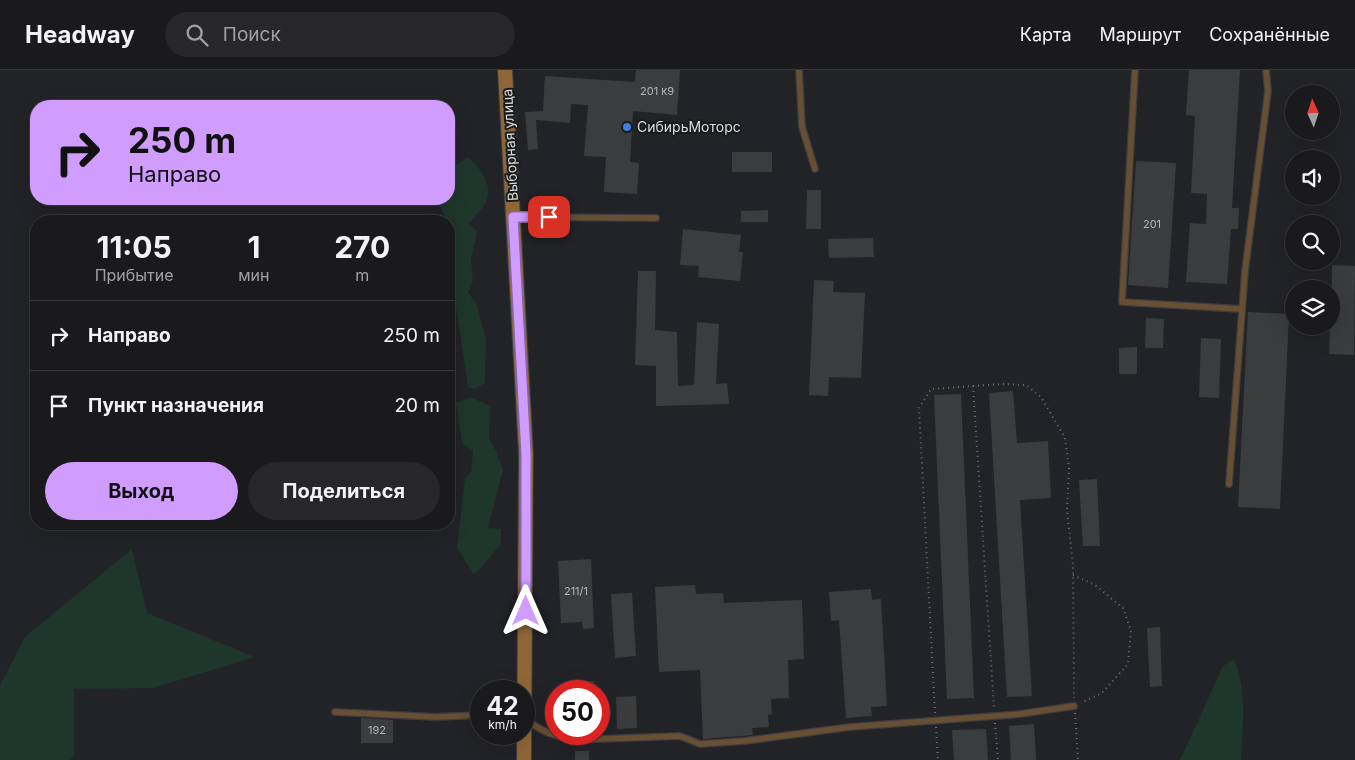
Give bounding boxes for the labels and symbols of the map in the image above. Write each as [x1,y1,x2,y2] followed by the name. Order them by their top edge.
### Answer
[640,84,674,98] house number: 201 к9
[1285,85,1340,140] north arrow
[498,88,521,202] street label: Выборная улица
[637,118,741,135] place label: СибирьМоторс
[621,121,633,133] marker: СибирьМоторс
[528,196,570,238] pin
[1143,217,1161,231] house number: 201
[499,584,551,636] position arrow
[564,584,588,598] house number: 211/1
[545,680,610,745] speed limit sign: 50
[368,723,386,737] house number: 192

